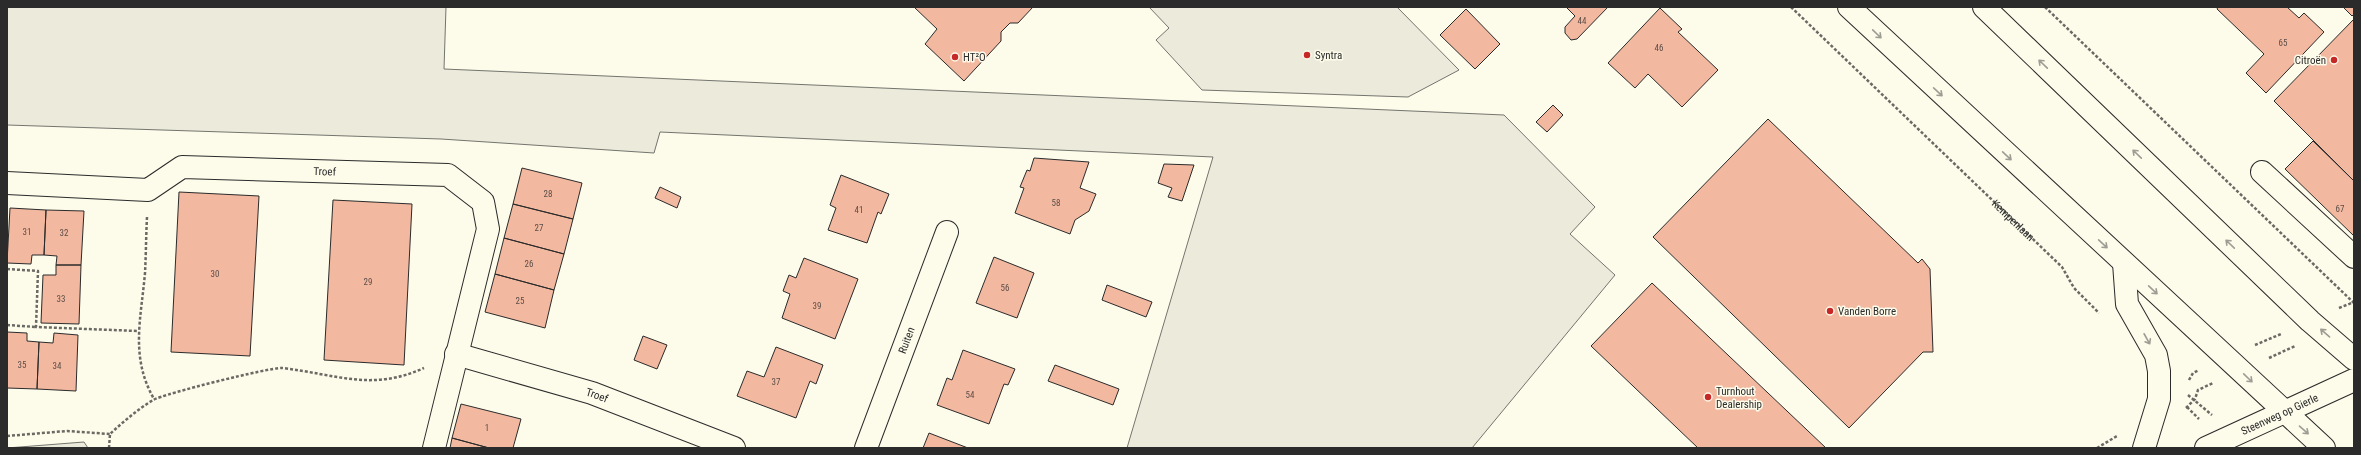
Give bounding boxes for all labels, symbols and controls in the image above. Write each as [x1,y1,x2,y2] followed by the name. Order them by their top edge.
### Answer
[1578,16,1587,26] house number: 44
[1872,29,1882,39] one-way arrow
[2279,38,2288,48] house number: 65
[1655,43,1663,53] house number: 46
[1315,49,1342,62] place label: Syntra
[1302,50,1312,60] marker: Syntra
[963,51,986,64] place label: HT²O
[950,52,960,62] marker: HT²O
[2295,54,2326,67] place label: Citroën
[2329,55,2339,65] marker: Citroën
[2038,59,2048,69] one-way arrow
[1933,87,1943,97] one-way arrow
[2132,149,2142,159] one-way arrow
[2002,151,2012,160] one-way arrow
[313,164,337,178] street label: Troef
[544,189,552,199] house number: 28
[1989,197,2037,244] street label: Kempenlaan
[1052,198,1060,208] house number: 58
[2336,204,2345,214] house number: 67
[855,205,863,215] house number: 41
[535,223,544,233] house number: 27
[23,227,31,237] house number: 31
[60,228,69,238] house number: 32
[2098,239,2108,248] one-way arrow
[2225,239,2235,249] one-way arrow
[525,259,533,269] house number: 26
[211,269,219,279] house number: 30
[364,277,372,287] house number: 29
[1001,283,1009,293] house number: 56
[2148,285,2158,295] one-way arrow
[57,294,65,304] house number: 33
[516,296,525,306] house number: 25
[813,301,821,311] house number: 39
[1838,305,1896,318] place label: Vanden Borre
[1825,306,1835,316] marker: Vanden Borre
[895,325,917,355] street label: Ruiten
[2319,329,2330,338] one-way arrow
[2144,333,2152,345] one-way arrow
[18,360,27,370] house number: 35
[53,361,62,371] house number: 34
[2243,373,2253,383] one-way arrow
[772,377,781,387] house number: 37
[585,385,611,405] street label: Troef
[1716,385,1762,411] place label: Turnhout Dealership
[966,390,975,400] house number: 54
[2239,391,2320,438] street label: Steenweg op Gierle
[1703,392,1713,402] marker: Turnhout Dealership
[485,423,489,433] house number: 1
[2299,426,2309,435] one-way arrow

